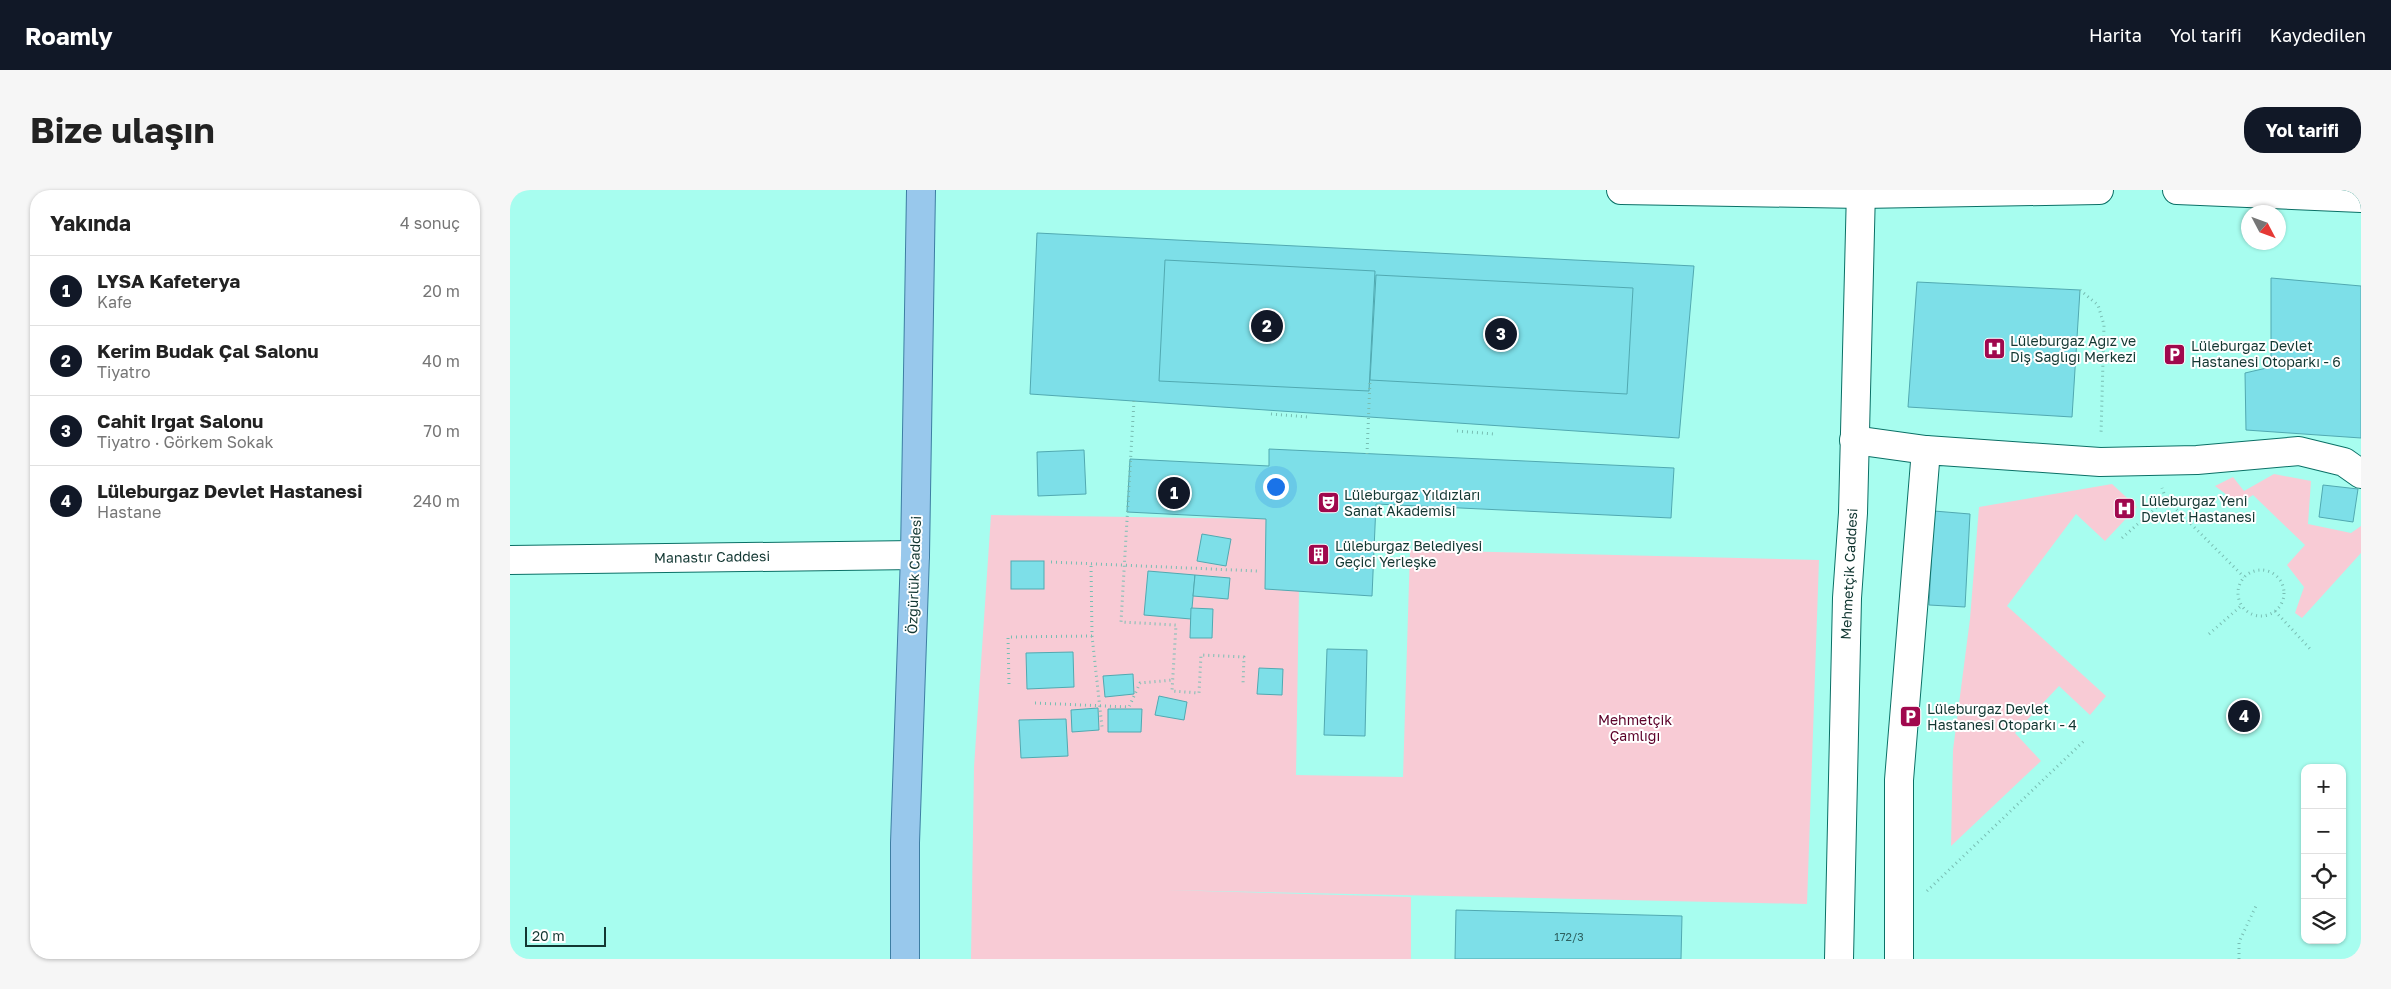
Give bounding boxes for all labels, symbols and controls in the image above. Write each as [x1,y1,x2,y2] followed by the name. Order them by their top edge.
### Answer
[25,21,113,50] text: Roamly
[2089,24,2142,46] text: Harita
[2170,24,2242,46] text: Yol tarifi
[2270,24,2366,46] text: Kaydedilen
[2244,107,2361,153] button: Yol tarifi
[30,109,215,151] text: Bize ulaşın
[2241,205,2286,250] north arrow
[50,210,131,236] text: Yakında
[400,213,460,233] text: 4 sonuç
[97,269,240,292] text: LYSA Kafeterya
[62,281,70,301] text: 1
[423,281,460,301] text: 20 m
[97,292,132,312] text: Kafe
[1251,307,1283,345] pin: 2
[1485,315,1517,353] pin: 3
[2010,332,2136,365] place label: Lüleburgaz Ağız ve Diş Sağlığı Merkezi
[1982,337,2006,361] hospital icon: Lüleburgaz Ağız ve Diş Sağlığı Merkezi
[2191,337,2341,370] place label: Lüleburgaz Devlet Hastanesi Otoparkı - 6
[97,339,319,362] text: Kerim Budak Çal Salonu
[2163,342,2187,366] parking icon: Lüleburgaz Devlet Hastanesi Otoparkı - 6
[61,351,71,371] text: 2
[422,351,460,371] text: 40 m
[97,362,151,382] text: Tiyatro
[97,409,263,432] text: Cahit Irgat Salonu
[61,421,71,441] text: 3
[423,421,460,441] text: 70 m
[97,432,274,452] text: Tiyatro · Görkem Sokak
[1158,474,1190,512] pin: 1
[1263,474,1289,500] your location
[97,479,362,502] text: Lüleburgaz Devlet Hastanesi
[1344,486,1480,519] place label: Lüleburgaz Yıldızları Sanat Akademisi
[61,491,71,511] text: 4
[413,491,460,511] text: 240 m
[1316,491,1340,515] theatre icon: Lüleburgaz Yıldızları Sanat Akademisi
[2141,492,2255,525] place label: Lüleburgaz Yeni Devlet Hastanesi
[2113,497,2137,521] hospital icon: Lüleburgaz Yeni Devlet Hastanesi
[97,502,161,522] text: Hastane
[1837,508,1860,640] street label: Mehmetçik Caddesi
[903,516,924,634] street label: Özgürlük Caddesi
[1335,537,1482,570] place label: Lüleburgaz Belediyesi Geçici Yerleşke
[1307,542,1331,566] building icon: Lüleburgaz Belediyesi Geçici Yerleşke
[654,547,770,566] street label: Manastır Caddesi
[2228,697,2260,735] pin: 4
[1927,700,2077,733] place label: Lüleburgaz Devlet Hastanesi Otoparkı - 4
[1899,705,1923,729] parking icon: Lüleburgaz Devlet Hastanesi Otoparkı - 4
[1598,711,1672,744] park label: Mehmetçik Çamlığı
[2301,764,2346,944] map controls
[2301,764,2346,809] button: +
[2301,809,2346,854] button: −
[2301,854,2346,899] button: locate
[2301,899,2346,944] button: layers
[525,924,606,947] scale bar
[532,927,565,944] text: 20 m
[1554,930,1584,943] house number: 172/3

